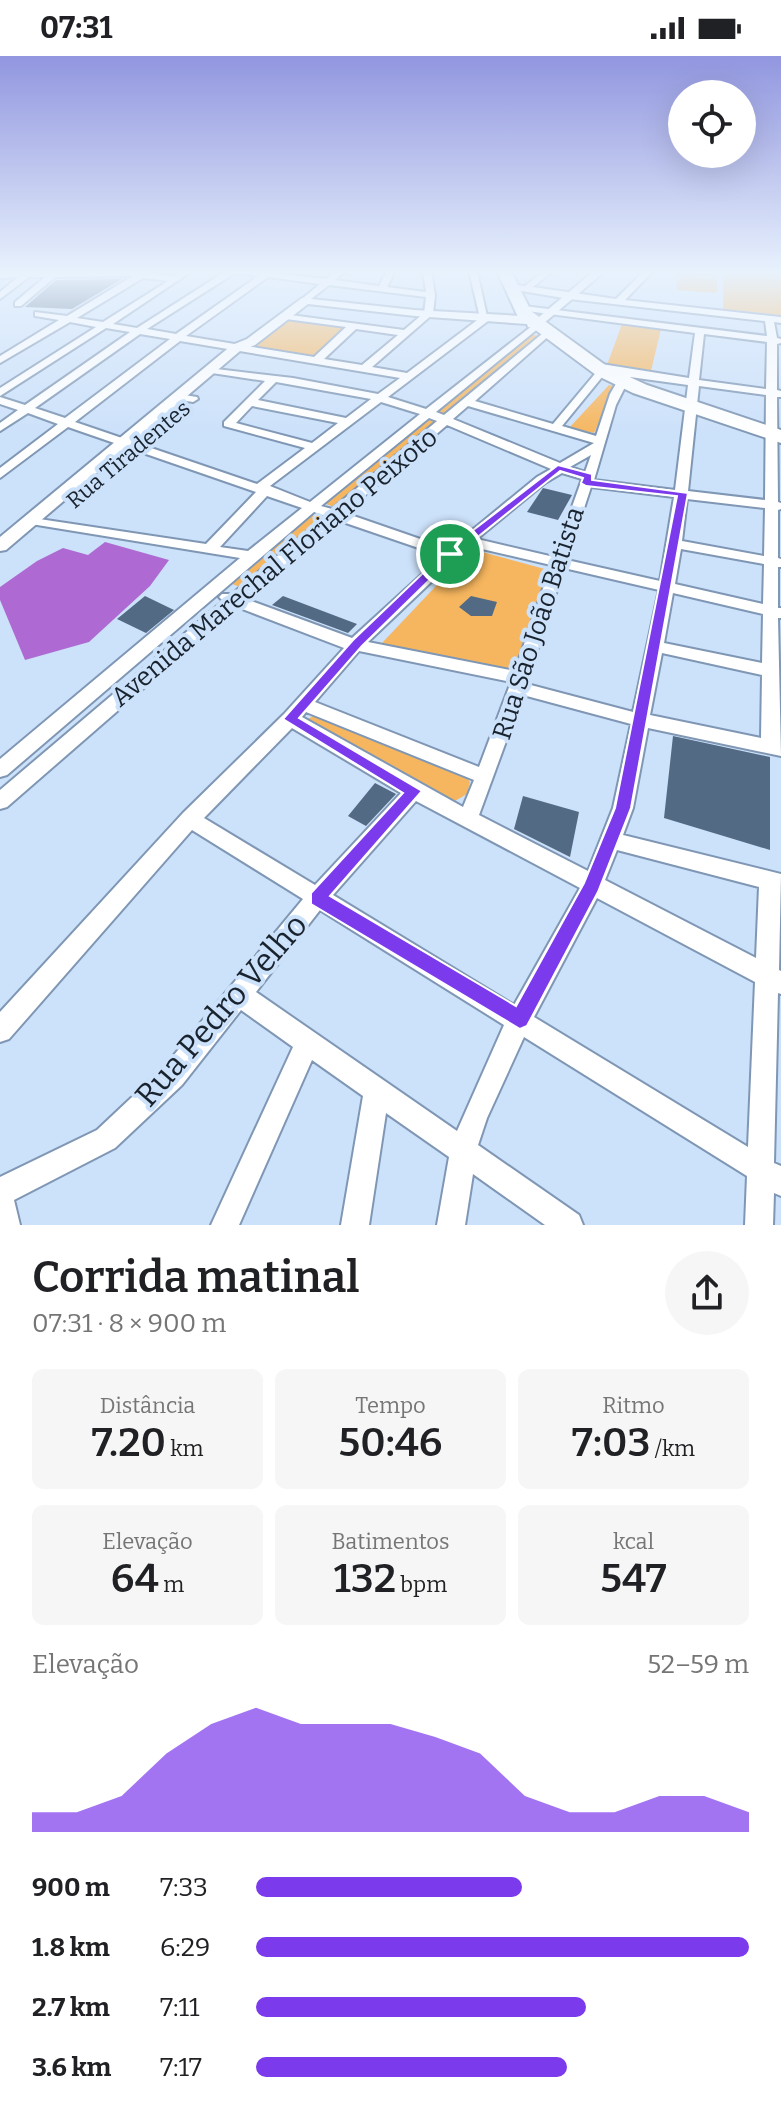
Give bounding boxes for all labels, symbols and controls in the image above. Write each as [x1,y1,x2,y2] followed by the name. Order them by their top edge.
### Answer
[40,10,112,46] text: 07:31
[668,80,756,168] map controls
[668,80,756,168] button: locate
[61,395,196,514] street label: Rua Tiradentes
[105,422,444,713] street label: Avenida Marechal Floriano Peixoto
[486,503,591,743] street label: Rua São João Batista
[416,520,484,588] pin
[428,532,472,576] icon: arrive
[127,906,315,1114] street label: Rua Pedro Velho
[32,1251,359,1304] text: Corrida matinal
[665,1251,749,1335] button: share
[32,1308,226,1339] text: 07:31 · 8 × 900 m
[100,1392,195,1419] text: Distância
[355,1392,426,1419] text: Tempo
[602,1392,665,1419] text: Ritmo
[92,1419,166,1467] text: 7.20
[339,1419,442,1467] text: 50:46
[572,1419,650,1467] text: 7:03
[166,1435,203,1462] text: km
[650,1435,695,1462] text: /km
[102,1528,193,1555] text: Elevação
[331,1528,450,1555] text: Batimentos
[613,1528,654,1555] text: kcal
[111,1555,159,1603] text: 64
[334,1555,396,1603] text: 132
[600,1555,667,1603] text: 547
[159,1571,184,1598] text: m
[396,1571,447,1598] text: bpm
[32,1649,139,1680] text: Elevação
[647,1649,749,1680] text: 52–59 m
[32,1872,110,1903] text: 900 m
[160,1872,208,1903] text: 7:33
[32,1932,110,1963] text: 1.8 km
[160,1932,210,1963] text: 6:29
[32,1992,110,2023] text: 2.7 km
[160,1992,200,2023] text: 7:11
[32,2052,111,2083] text: 3.6 km
[160,2052,202,2083] text: 7:17

